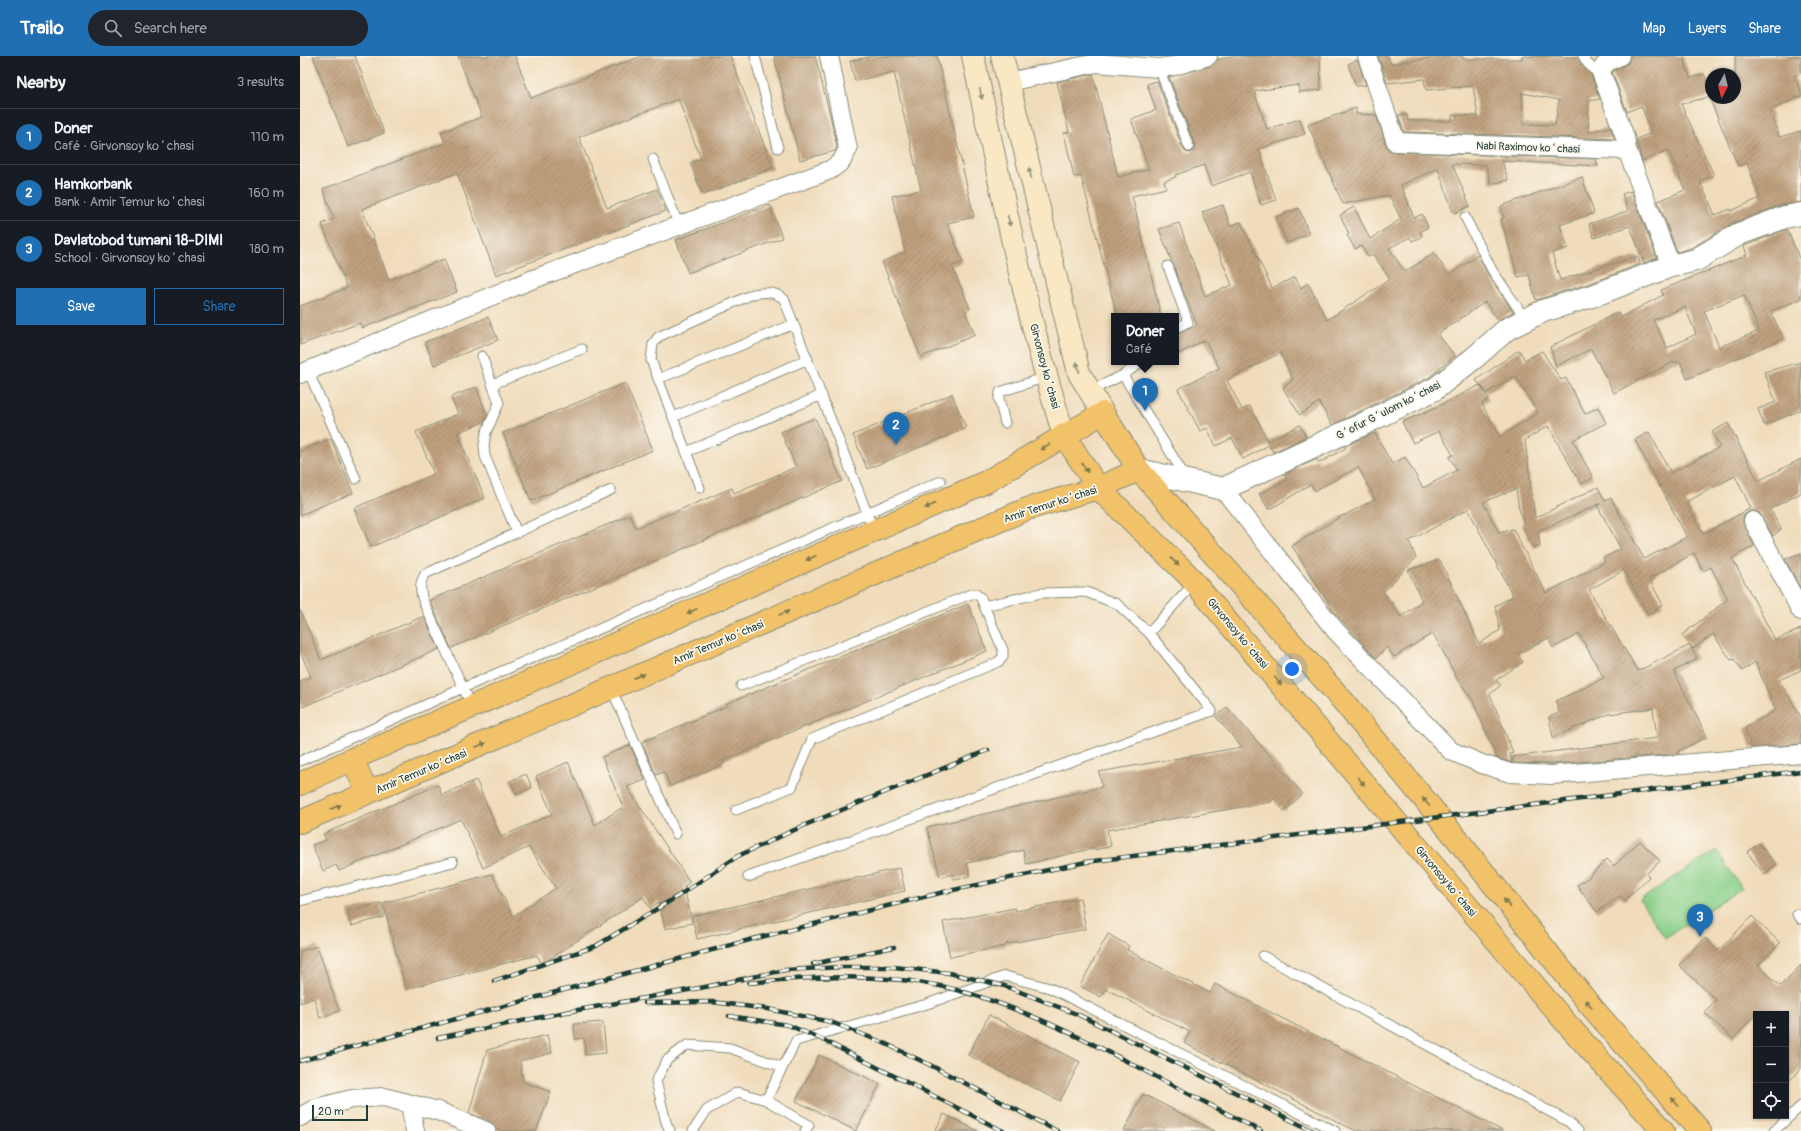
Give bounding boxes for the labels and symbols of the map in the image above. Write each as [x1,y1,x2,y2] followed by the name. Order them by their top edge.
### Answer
[1705,68,1741,104] north arrow
[979,88,985,100] one-way arrow
[1476,139,1580,156] street label: Nabi Raximov koʻchasi
[1027,167,1033,179] one-way arrow
[1006,215,1012,227] one-way arrow
[1027,322,1062,410] street label: Girvonsoy koʻchasi
[1075,361,1081,373] one-way arrow
[1132,378,1158,411] pin: 1
[1334,378,1443,442] street label: Gʻofur Gʻulom koʻchasi
[883,412,909,445] pin: 2
[1039,443,1051,450] one-way arrow
[1082,462,1089,474] one-way arrow
[1002,483,1098,526] street label: Amir Temur koʻchasi
[924,503,936,510] one-way arrow
[804,556,816,562] one-way arrow
[1170,557,1180,566] one-way arrow
[1204,596,1271,671] street label: Girvonsoy koʻchasi
[685,608,697,614] one-way arrow
[778,610,790,617] one-way arrow
[671,617,765,667] street label: Amir Temur koʻchasi
[1282,659,1302,679] your location
[633,673,645,679] one-way arrow
[1273,676,1282,687] one-way arrow
[476,741,488,747] one-way arrow
[374,746,468,796] street label: Amir Temur koʻchasi
[1357,775,1366,786] one-way arrow
[1421,796,1430,807] one-way arrow
[330,804,342,810] one-way arrow
[1412,844,1479,919] street label: Girvonsoy koʻchasi
[1503,897,1512,908] one-way arrow
[1687,904,1713,937] pin: 3
[1584,999,1593,1009] one-way arrow
[1670,1096,1679,1107] one-way arrow
[312,1103,368,1122] scale bar

